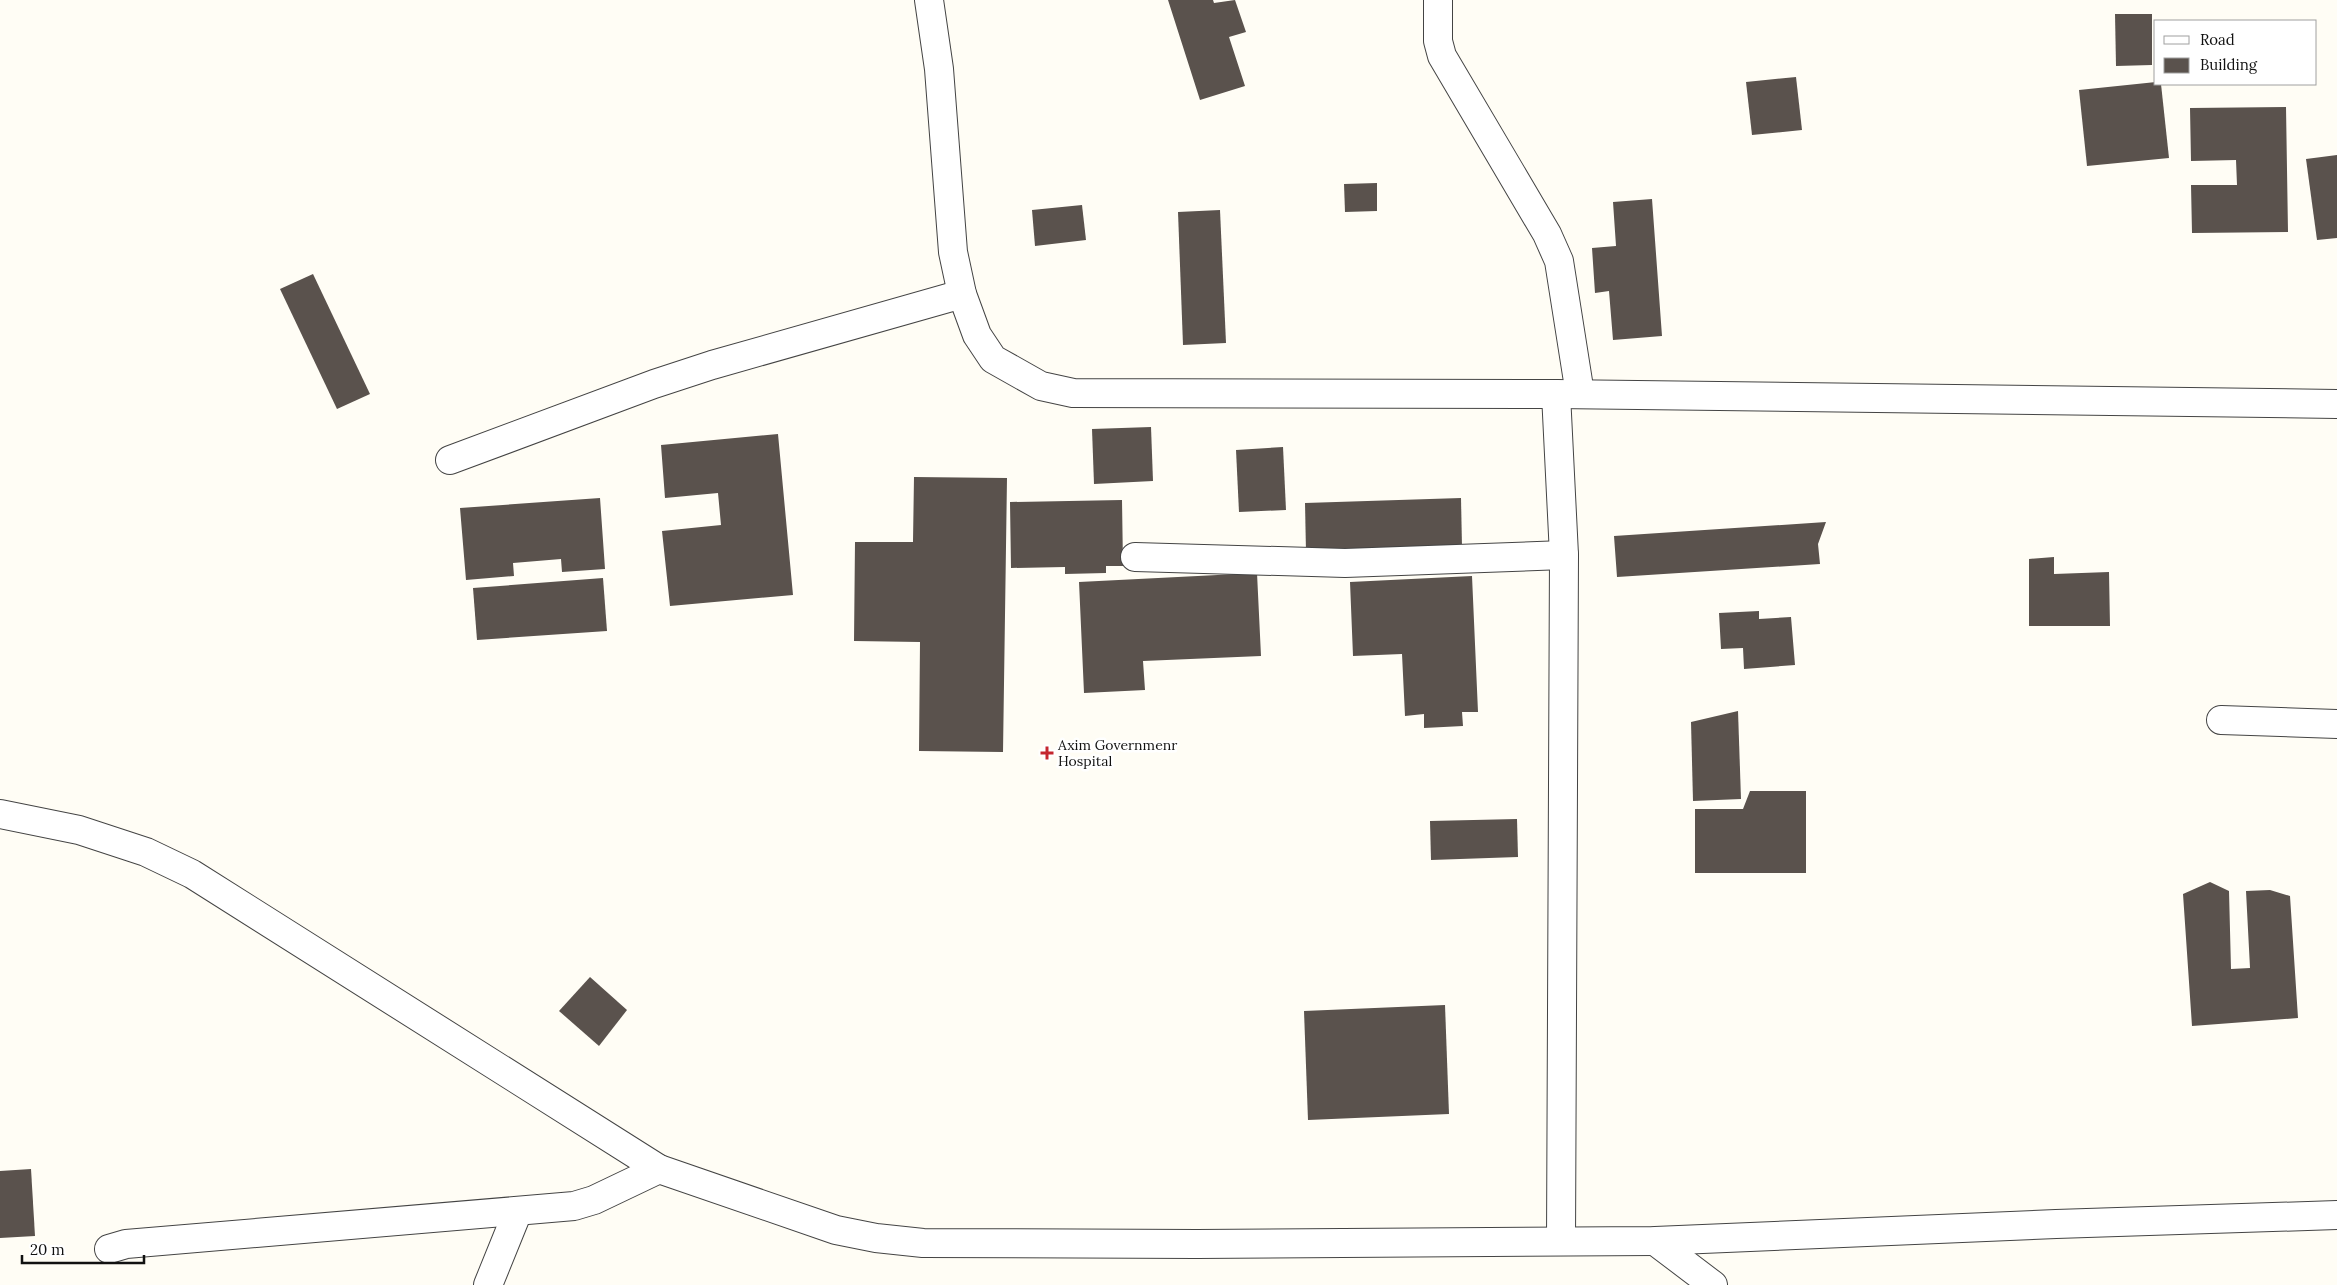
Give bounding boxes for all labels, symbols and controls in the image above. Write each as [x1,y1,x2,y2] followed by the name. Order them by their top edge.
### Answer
[2154,20,2317,85] legend
[2200,30,2235,49] text: Road
[2200,55,2258,74] text: Building
[1057,736,1177,770] place label: Axim Governmenr Hospital
[1040,746,1054,760] marker: Axim Governmenr Hospital
[22,1232,145,1264] scale bar
[30,1240,65,1259] text: 20 m

